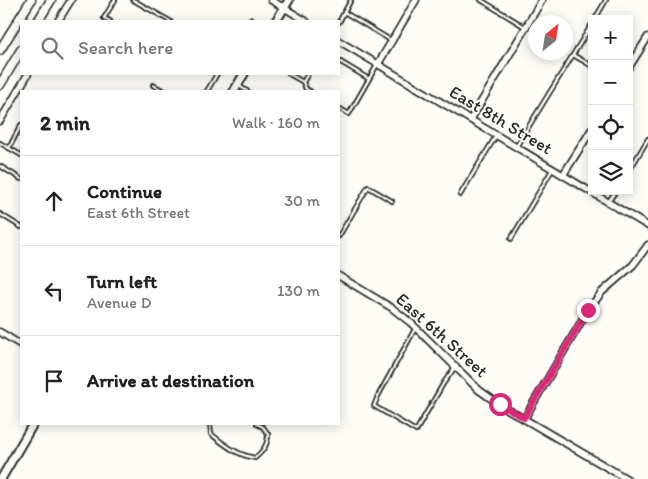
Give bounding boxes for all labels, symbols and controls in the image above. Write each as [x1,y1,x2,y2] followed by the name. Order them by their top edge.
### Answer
[528,15,573,60] north arrow
[588,15,633,195] map controls
[588,15,633,60] button: +
[20,20,340,75] search box
[38,34,66,62] icon: search
[78,36,173,59] text: Search here
[588,60,633,105] button: −
[445,81,557,160] street label: East 8th Street
[588,105,633,150] button: locate
[40,110,90,135] text: 2 min
[232,113,320,132] text: Walk · 160 m
[588,150,633,195] button: layers
[87,180,162,203] text: Continue
[40,187,68,215] icon: ahead
[284,191,320,210] text: 30 m
[87,203,190,222] text: East 6th Street
[87,270,157,293] text: Turn left
[40,277,68,305] icon: left
[277,281,320,300] text: 130 m
[392,288,493,382] street label: East 6th Street
[87,293,151,312] text: Avenue D
[577,299,600,322] route end
[40,367,68,395] icon: arrive
[87,369,254,392] text: Arrive at destination
[489,393,512,416] route start

